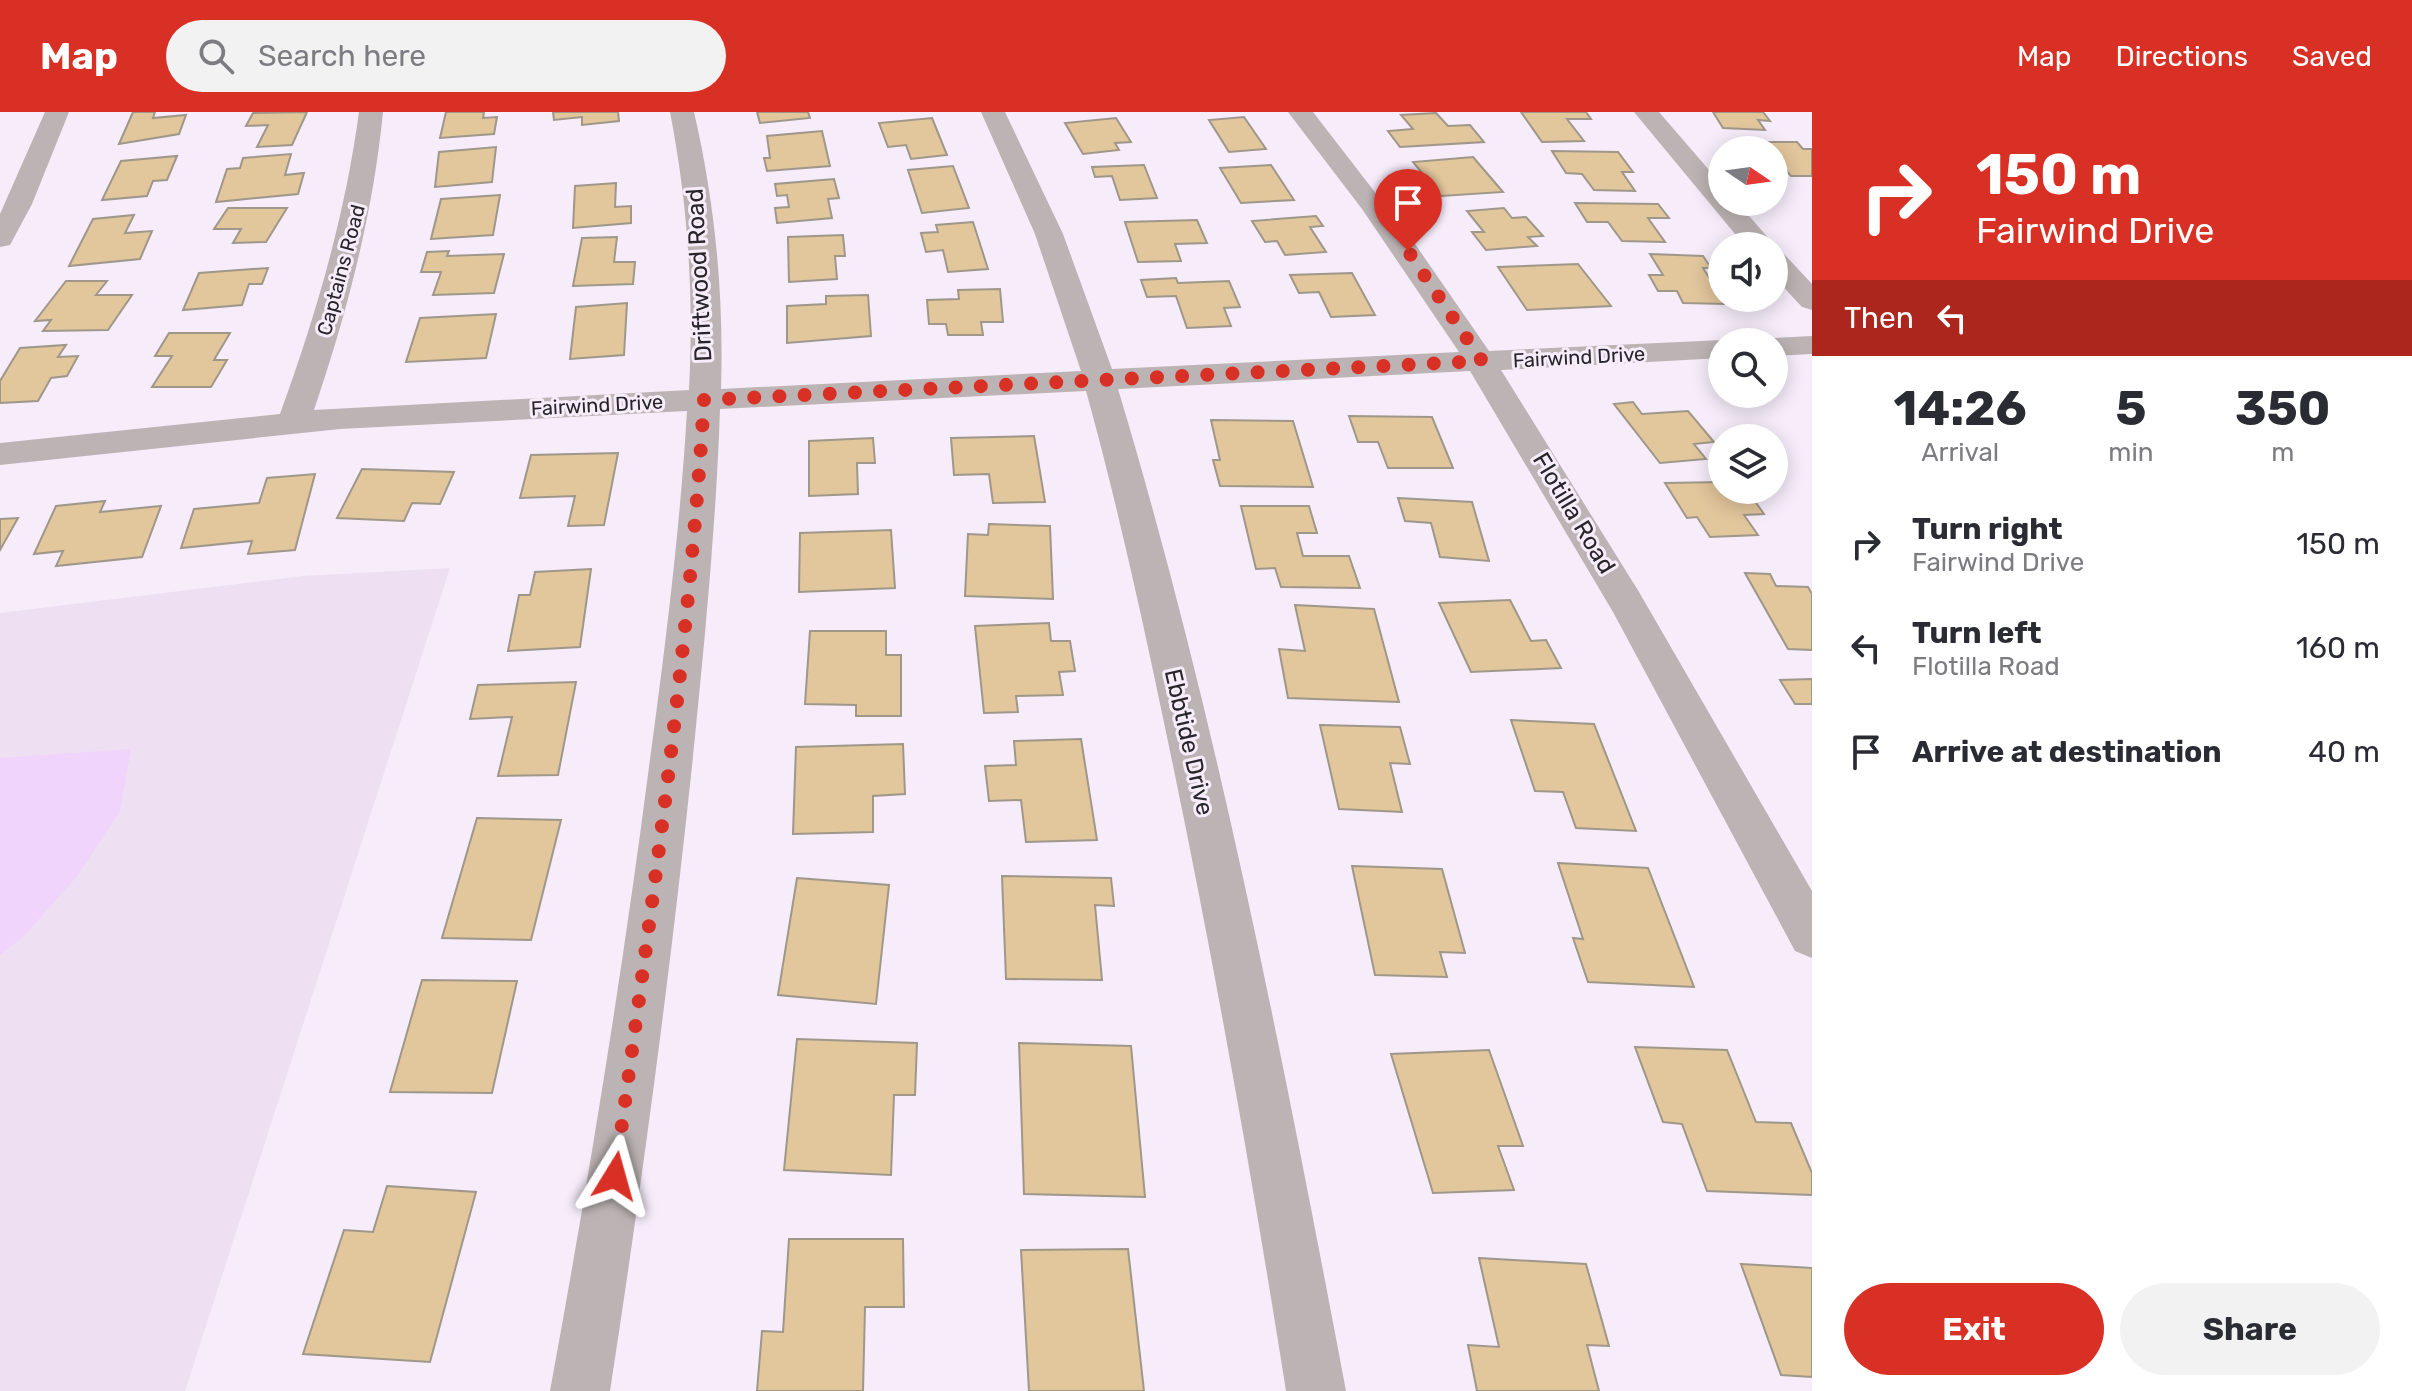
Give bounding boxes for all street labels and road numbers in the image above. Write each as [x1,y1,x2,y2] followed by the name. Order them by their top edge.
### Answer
[680,188,718,362] street label: Driftwood Road
[312,202,370,338] street label: Captains Road
[1512,342,1646,372] street label: Fairwind Drive
[530,390,664,420] street label: Fairwind Drive
[1527,447,1621,579] street label: Flotilla Road
[1159,666,1219,818] street label: Ebbtide Drive

